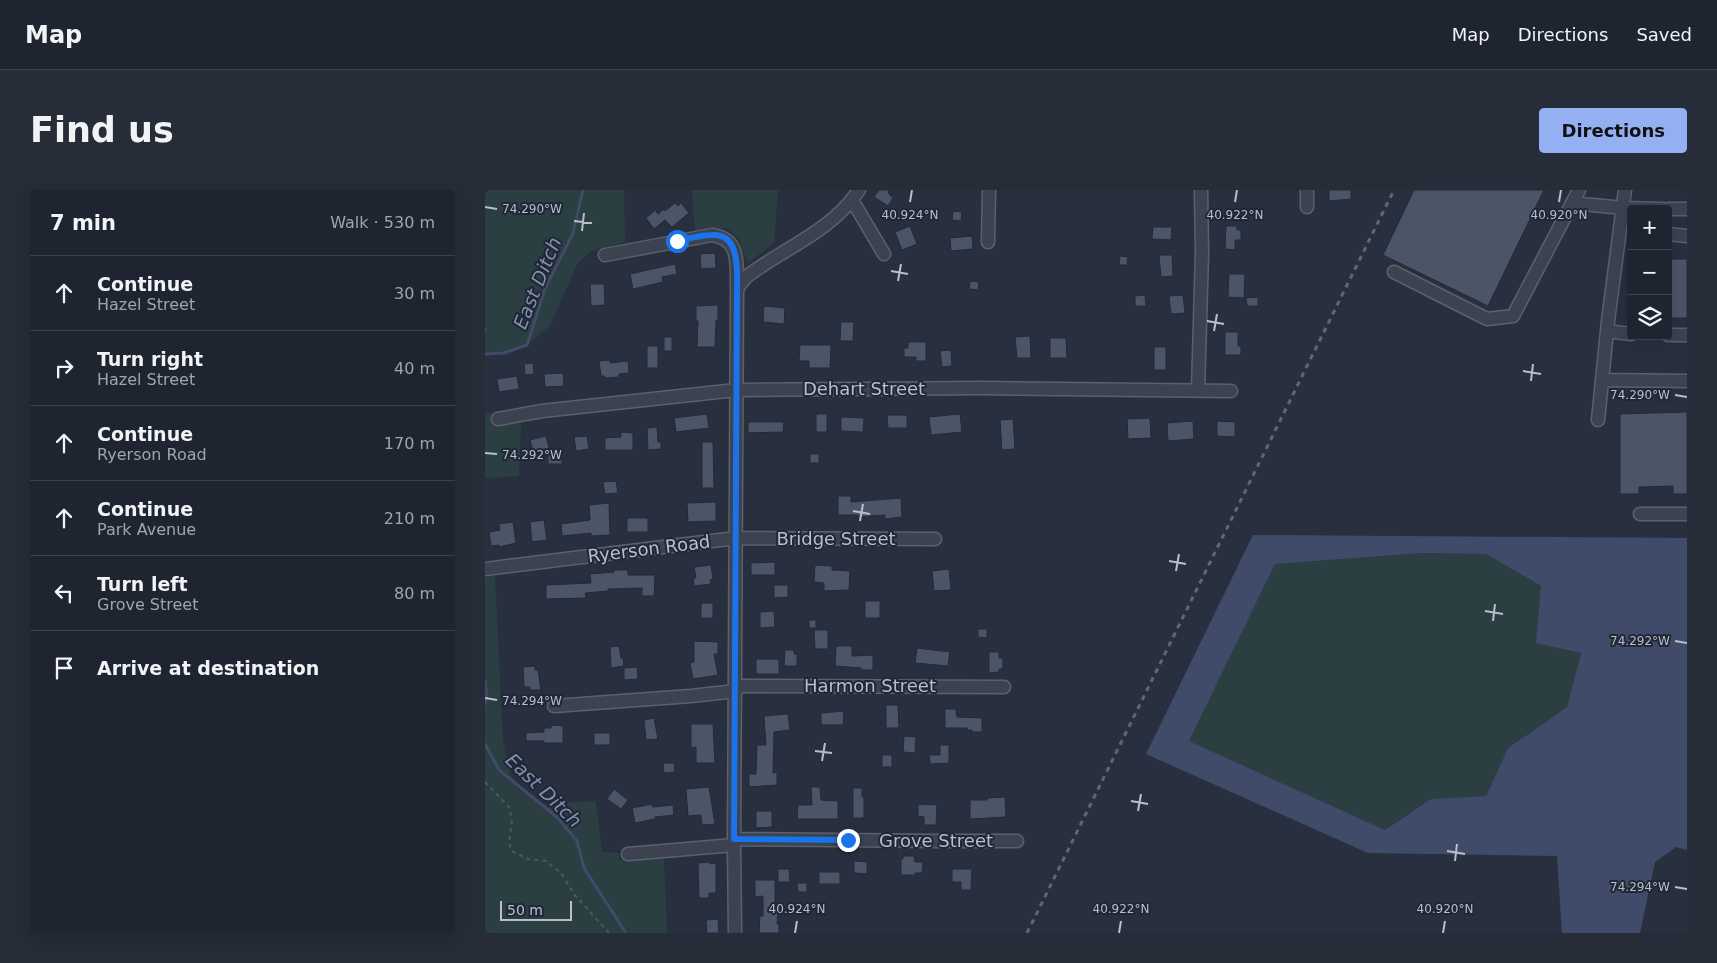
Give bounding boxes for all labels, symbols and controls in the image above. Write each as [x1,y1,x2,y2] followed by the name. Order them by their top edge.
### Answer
[25,21,82,49] text: Map
[1452,24,1490,45] text: Map
[1518,24,1608,45] text: Directions
[1636,24,1692,45] text: Saved
[1539,108,1687,153] button: Directions
[30,110,174,150] text: Find us
[502,202,562,216] text: 74.290°W
[1627,205,1672,340] map controls
[1627,205,1672,250] button: +
[882,208,938,222] text: 40.924°N
[1207,208,1263,222] text: 40.922°N
[1531,208,1587,222] text: 40.920°N
[50,211,116,235] text: 7 min
[330,213,435,232] text: Walk · 530 m
[666,230,689,253] route start
[509,234,565,332] water label: East Ditch
[1627,250,1672,295] button: −
[97,273,193,295] text: Continue
[50,279,78,307] icon: ahead
[394,284,435,303] text: 30 m
[97,295,195,314] text: Hazel Street
[1627,295,1672,340] button: layers
[97,348,203,370] text: Turn right
[50,354,78,382] icon: right
[394,359,435,378] text: 40 m
[97,370,195,389] text: Hazel Street
[803,378,925,399] street label: Dehart Street
[1610,388,1670,402] text: 74.290°W
[97,423,193,445] text: Continue
[50,429,78,457] icon: ahead
[384,434,435,453] text: 170 m
[97,445,207,464] text: Ryerson Road
[502,448,562,462] text: 74.292°W
[97,498,193,520] text: Continue
[50,504,78,532] icon: ahead
[384,509,435,528] text: 210 m
[97,520,196,539] text: Park Avenue
[776,528,896,549] street label: Bridge Street
[586,531,711,566] street label: Ryerson Road
[97,573,188,595] text: Turn left
[50,579,78,607] icon: left
[394,584,435,603] text: 80 m
[97,595,198,614] text: Grove Street
[1610,634,1670,648] text: 74.292°W
[50,654,78,682] icon: arrive
[97,657,319,679] text: Arrive at destination
[804,675,936,696] street label: Harmon Street
[502,694,562,708] text: 74.294°W
[502,748,586,832] water label: East Ditch
[837,829,860,852] route end
[879,830,993,851] street label: Grove Street
[1610,880,1670,894] text: 74.294°W
[500,898,573,921] scale bar
[507,902,543,918] text: 50 m
[769,902,825,916] text: 40.924°N
[1093,902,1149,916] text: 40.922°N
[1417,902,1473,916] text: 40.920°N

